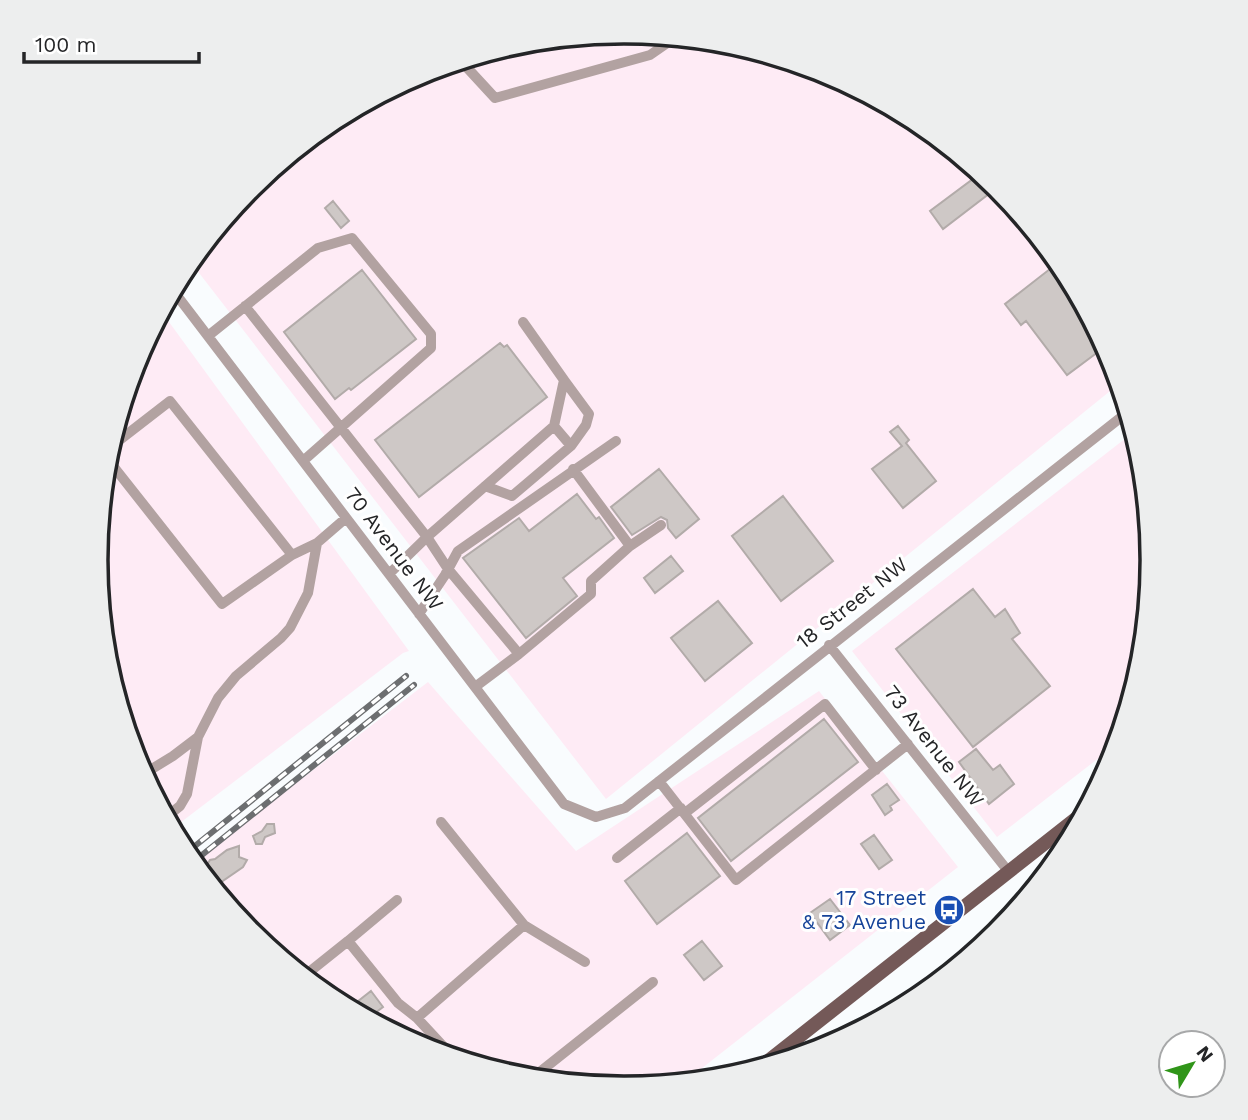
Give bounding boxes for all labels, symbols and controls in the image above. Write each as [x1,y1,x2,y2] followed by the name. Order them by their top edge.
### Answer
[24,21,200,65] scale bar
[35,32,97,57] text: 100 m
[340,482,449,615] street label: 70 Avenue NW
[791,551,912,654] street label: 18 Street NW
[879,680,990,811] street label: 73 Avenue NW
[802,885,926,934] place label: 17 Street & 73 Avenue
[932,893,966,927] bus stop icon: 17 Street & 73 Avenue
[1157,1029,1227,1099] north arrow
[1192,1041,1218,1066] text: N

